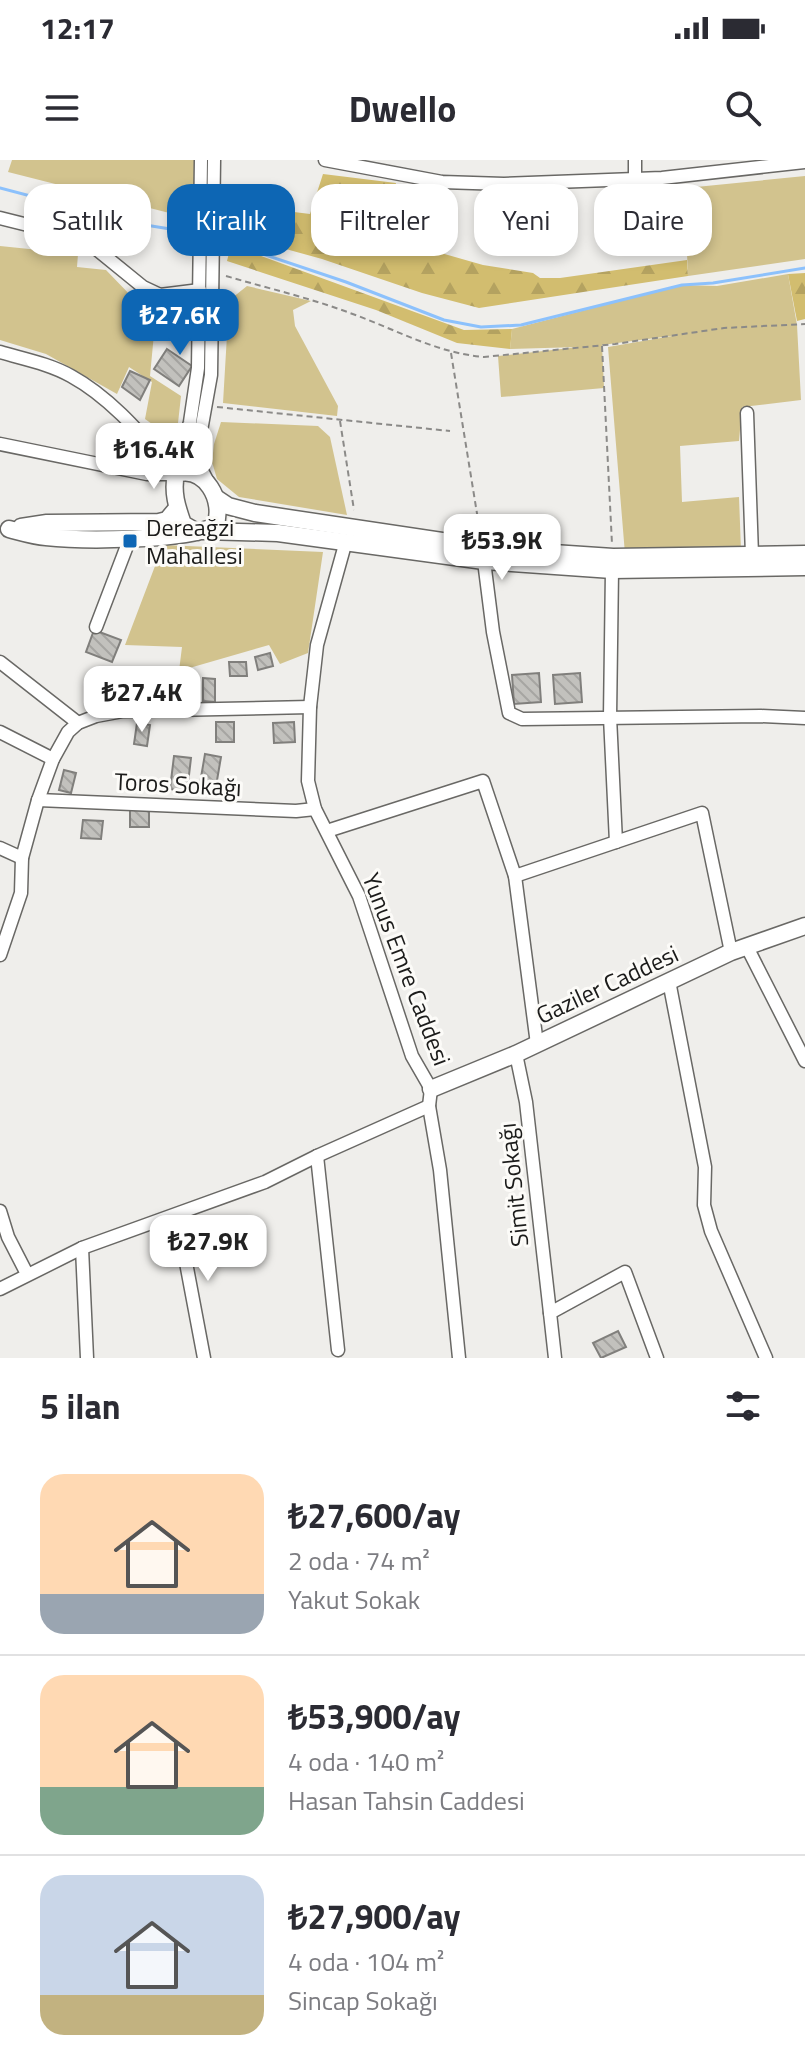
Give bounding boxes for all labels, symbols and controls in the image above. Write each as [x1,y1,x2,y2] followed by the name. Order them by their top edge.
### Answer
[40,5,115,51] text: 12:17
[349,81,456,136] text: Dwello
[40,86,84,130] icon: menu
[721,86,765,130] icon: search
[24,184,151,256] chip: Satılık
[167,184,295,256] chip: Kiralık
[311,184,458,256] chip: Filtreler
[474,184,578,256] chip: Yeni
[594,184,712,256] chip: Daire
[115,289,245,357] pin: ₺27.6K
[140,295,220,334] text: ₺27.6K
[89,423,219,491] pin: ₺16.4K
[114,429,194,468] text: ₺16.4K
[146,509,243,573] place label: Dereağzi Mahallesi
[437,514,567,582] pin: ₺53.9K
[462,520,542,559] text: ₺53.9K
[121,532,139,550] marker: Dereağzi Mahallesi
[77,666,207,734] pin: ₺27.4K
[102,672,182,711] text: ₺27.4K
[114,763,242,805] street label: Toros Sokağı
[354,867,460,1071] street label: Yunus Emre Caddesi
[530,935,684,1033] street label: Gaziler Caddesi
[489,1121,537,1249] street label: Simit Sokağı
[143,1215,273,1283] pin: ₺27.9K
[168,1221,248,1260] text: ₺27.9K
[40,1380,121,1432] text: 5 ilan
[721,1384,765,1428] icon: filters
[288,1489,461,1541] text: ₺27,600/ay
[104,1506,200,1602] icon: home
[288,1541,430,1580] text: 2 oda · 74 m²
[288,1580,420,1619] text: Yakut Sokak
[288,1690,461,1742] text: ₺53,900/ay
[104,1707,200,1803] icon: home
[288,1742,444,1781] text: 4 oda · 140 m²
[288,1781,525,1820] text: Hasan Tahsin Caddesi
[288,1890,461,1942] text: ₺27,900/ay
[104,1907,200,2003] icon: home
[288,1942,444,1981] text: 4 oda · 104 m²
[288,1981,438,2020] text: Sincap Sokağı

